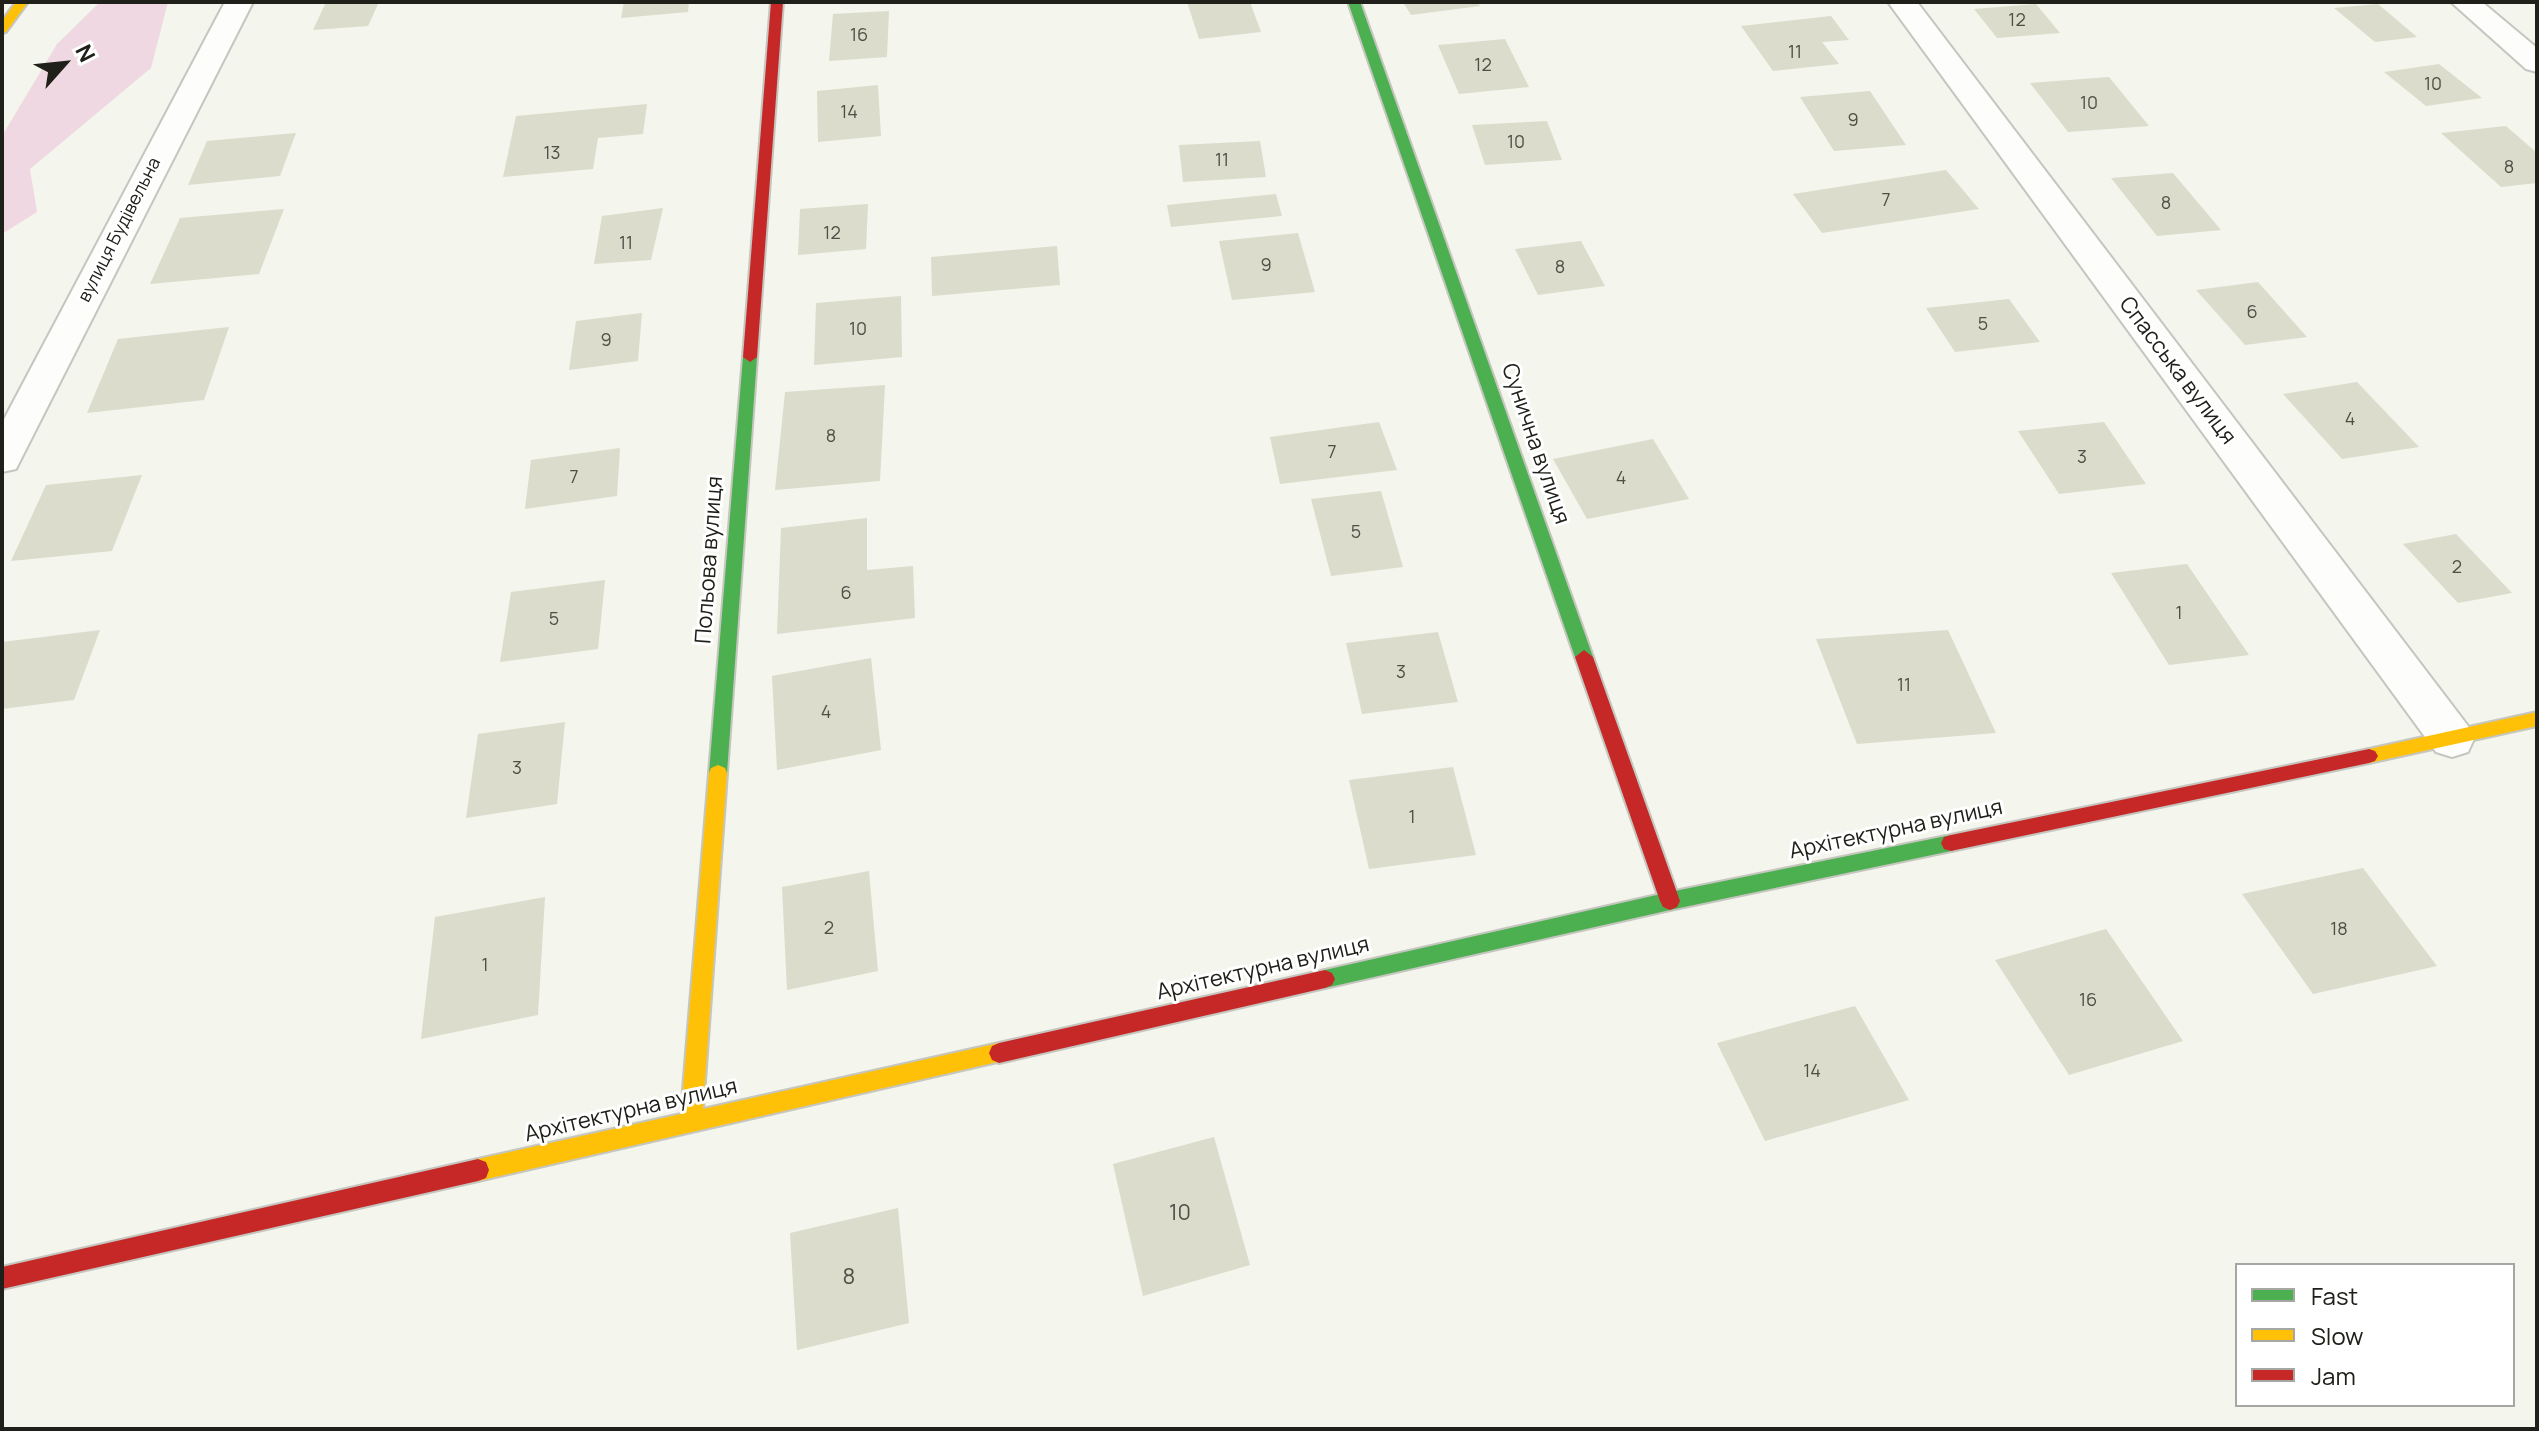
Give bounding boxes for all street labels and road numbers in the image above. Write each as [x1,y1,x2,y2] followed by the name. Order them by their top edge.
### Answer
[74,154,166,306] street label: вулиця Будівельна
[2113,292,2241,450] street label: Спасська вулиця
[1495,360,1575,528] street label: Сунична вулиця
[691,475,729,645] street label: Польова вулиця
[1787,795,2005,865] street label: Архітектурна вулиця
[1154,932,1372,1006] street label: Архітектурна вулиця
[522,1074,740,1148] street label: Архітектурна вулиця

